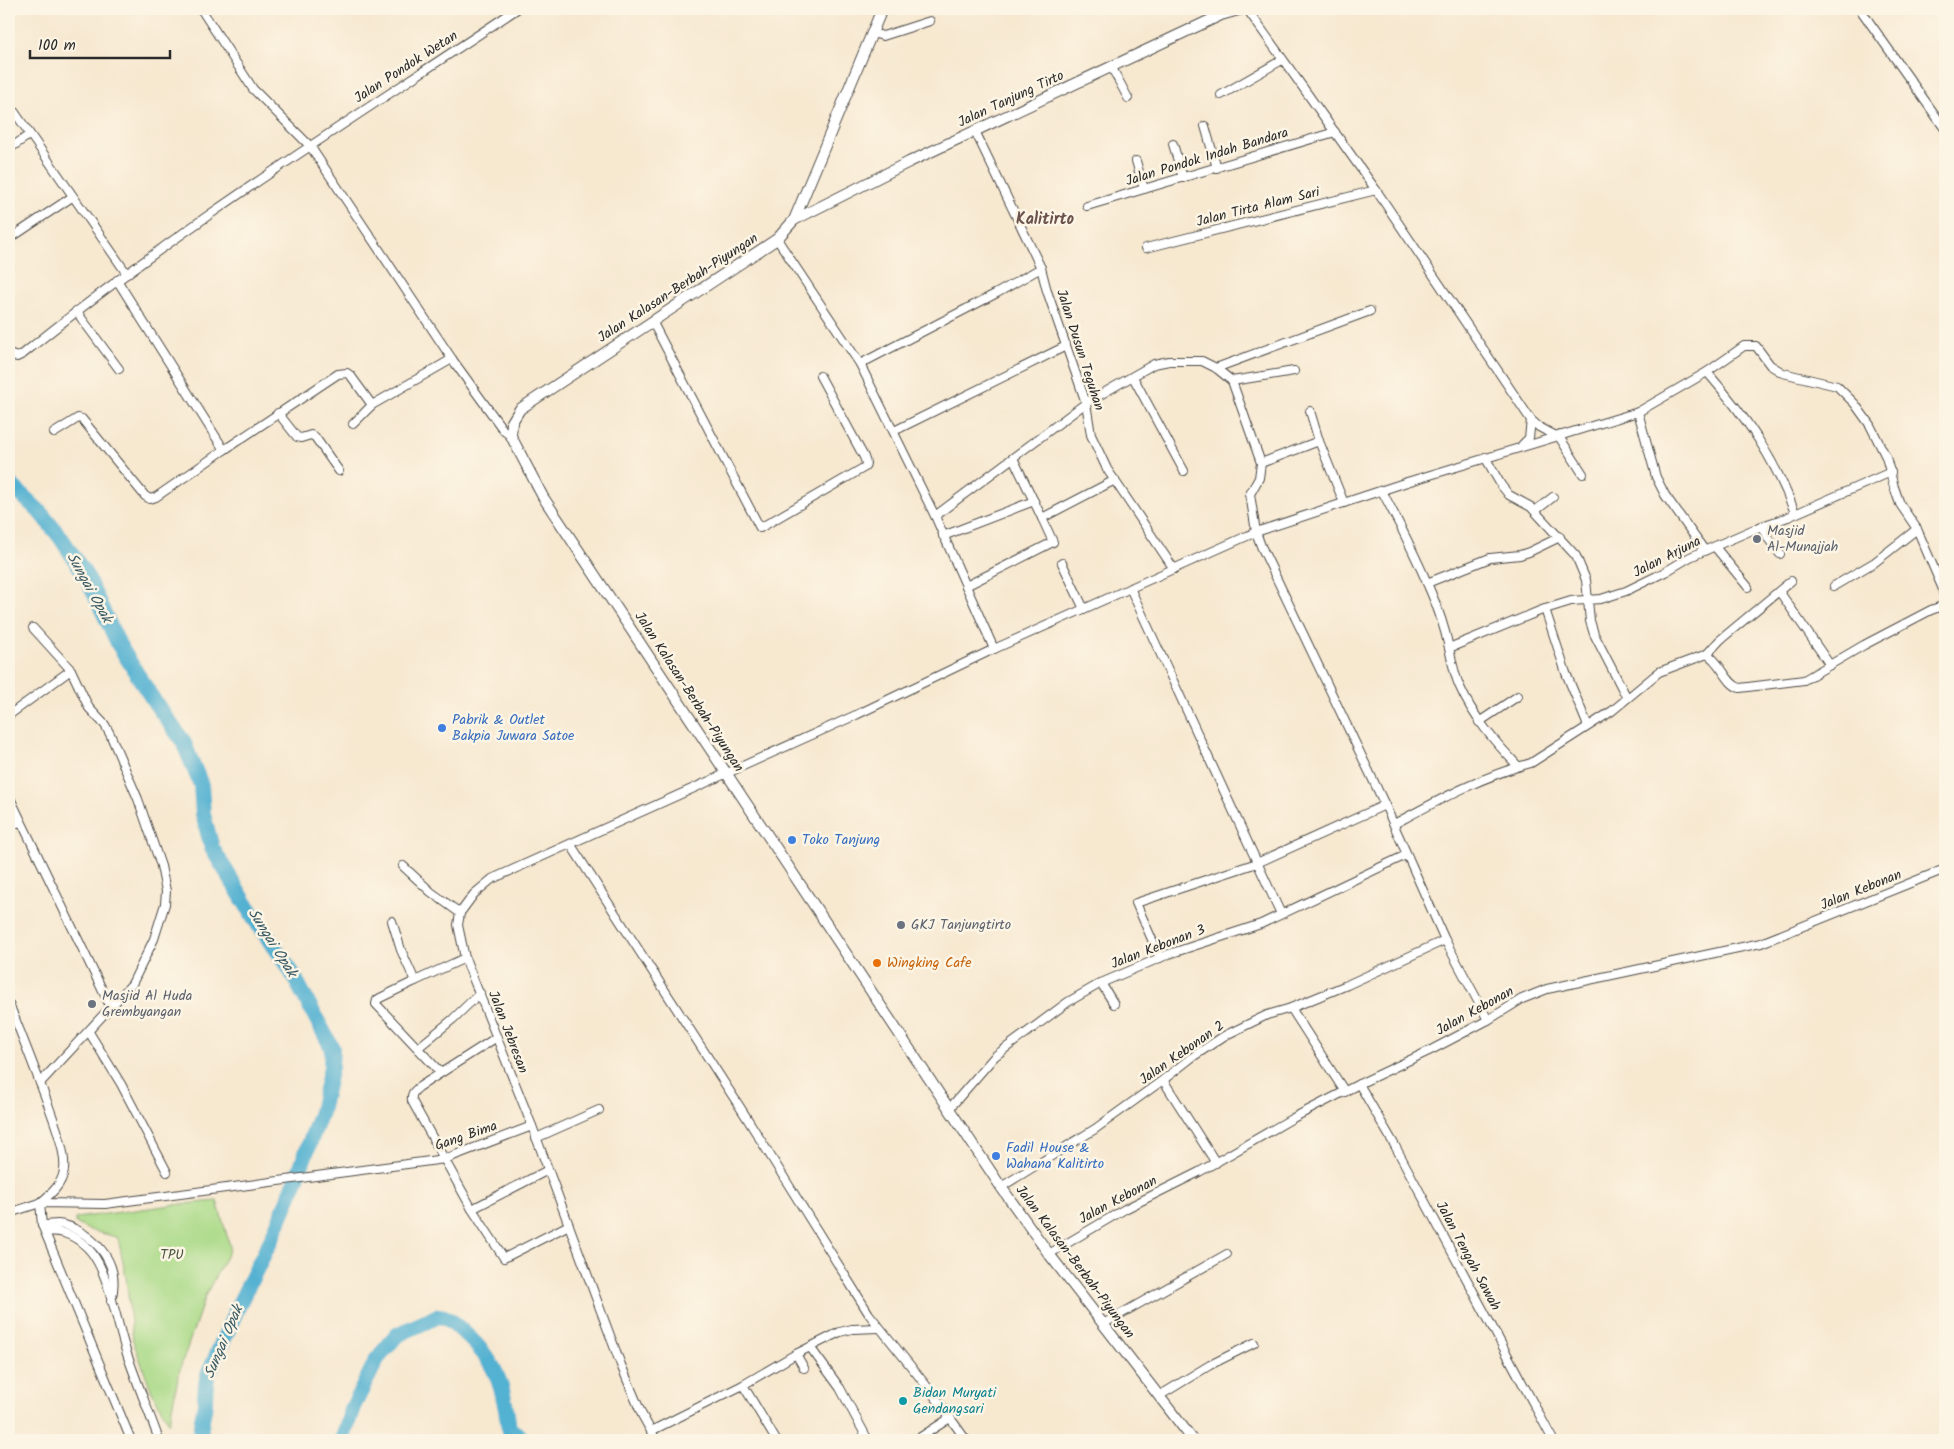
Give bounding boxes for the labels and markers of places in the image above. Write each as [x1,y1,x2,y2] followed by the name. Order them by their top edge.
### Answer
[1767,520,1838,558] place label: Masjid Al-Munajjah
[1751,533,1763,545] marker: Masjid Al-Munajjah
[452,709,575,747] place label: Pabrik & Outlet Bakpia Juwara Satoe
[436,722,448,734] marker: Pabrik & Outlet Bakpia Juwara Satoe
[802,829,880,851] place label: Toko Tanjung
[786,834,798,846] marker: Toko Tanjung
[911,914,1011,936] place label: GKJ Tanjungtirto
[895,919,907,931] marker: GKJ Tanjungtirto
[887,952,972,974] place label: Wingking Cafe
[871,957,883,969] marker: Wingking Cafe
[102,985,192,1023] place label: Masjid Al Huda Grembyangan
[86,998,98,1010] marker: Masjid Al Huda Grembyangan
[1006,1137,1104,1175] place label: Fadil House & Wahana Kalitirto
[990,1150,1002,1162] marker: Fadil House & Wahana Kalitirto
[913,1382,997,1420] place label: Bidan Muryati Gendangsari
[897,1395,909,1407] marker: Bidan Muryati Gendangsari

